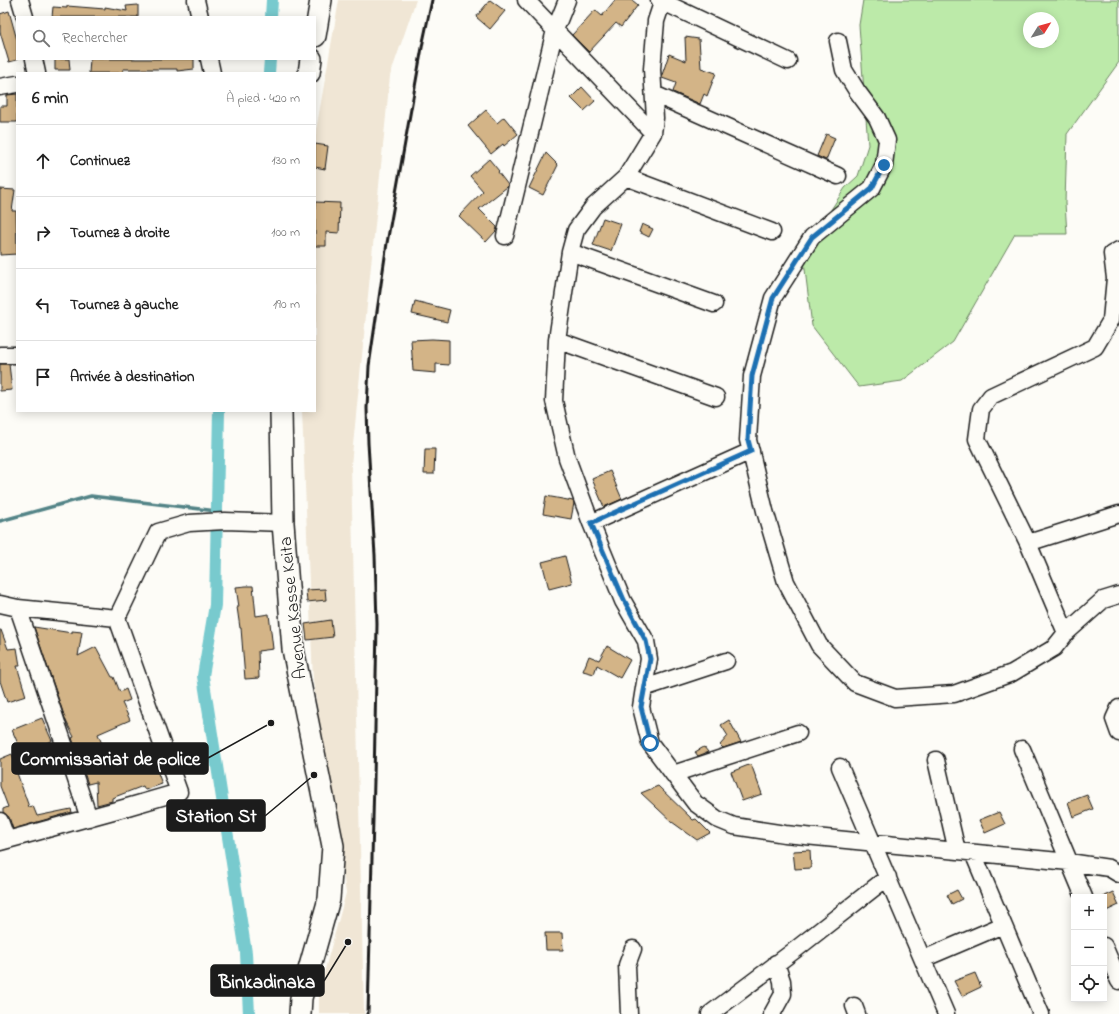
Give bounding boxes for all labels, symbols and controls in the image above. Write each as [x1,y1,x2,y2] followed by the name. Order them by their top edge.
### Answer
[1023,12,1059,48] north arrow
[16,16,316,60] search box
[30,27,52,49] icon: search
[62,27,127,49] text: Rechercher
[32,86,68,111] text: 6 min
[226,89,300,108] text: À pied · 420 m
[32,150,54,172] icon: ahead
[70,150,130,172] text: Continuez
[272,151,300,170] text: 130 m
[875,156,893,174] route end
[32,222,54,244] icon: right
[70,222,170,244] text: Tournez à droite
[271,223,300,242] text: 100 m
[32,294,54,316] icon: left
[70,294,178,316] text: Tournez à gauche
[273,295,300,314] text: 190 m
[32,366,54,388] icon: arrive
[70,366,195,388] text: Arrivée à destination
[274,535,314,680] street label: Avenue Kasse Keita
[641,734,659,752] route start
[12,743,208,774] callout: Commissariat de police
[20,747,201,774] text: Commissariat de police
[167,800,265,831] callout: Station St
[175,804,257,831] text: Station St
[1071,894,1107,1002] map controls
[1071,894,1107,930] button: +
[1071,930,1107,966] button: −
[211,965,324,996] callout: Binkadinaka
[1071,966,1107,1002] button: locate
[218,970,315,997] text: Binkadinaka

